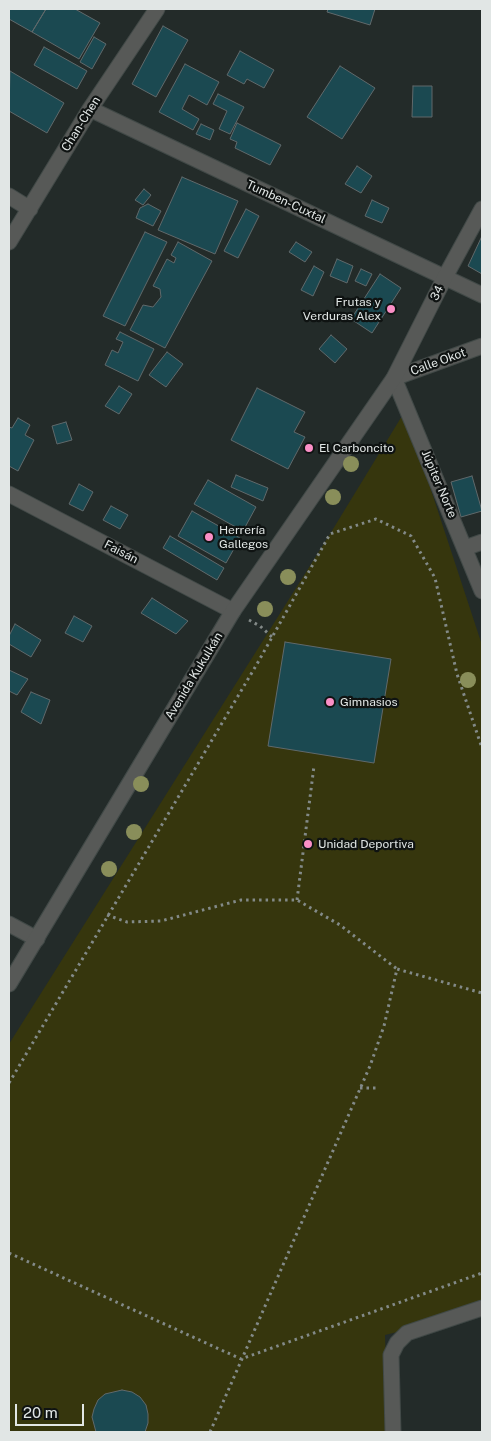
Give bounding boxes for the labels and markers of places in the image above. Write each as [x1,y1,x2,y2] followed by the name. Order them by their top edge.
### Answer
[303,295,381,323] place label: Frutas y Verduras Alex
[385,303,397,315] marker: Frutas y Verduras Alex
[319,441,394,455] place label: El Carboncito
[303,442,315,454] marker: El Carboncito
[219,523,268,551] place label: Herrería Gallegos
[203,531,215,543] marker: Herrería Gallegos
[340,695,398,709] place label: Gimnasios
[324,696,336,708] marker: Gimnasios
[318,837,414,851] place label: Unidad Deportiva
[302,838,314,850] marker: Unidad Deportiva

